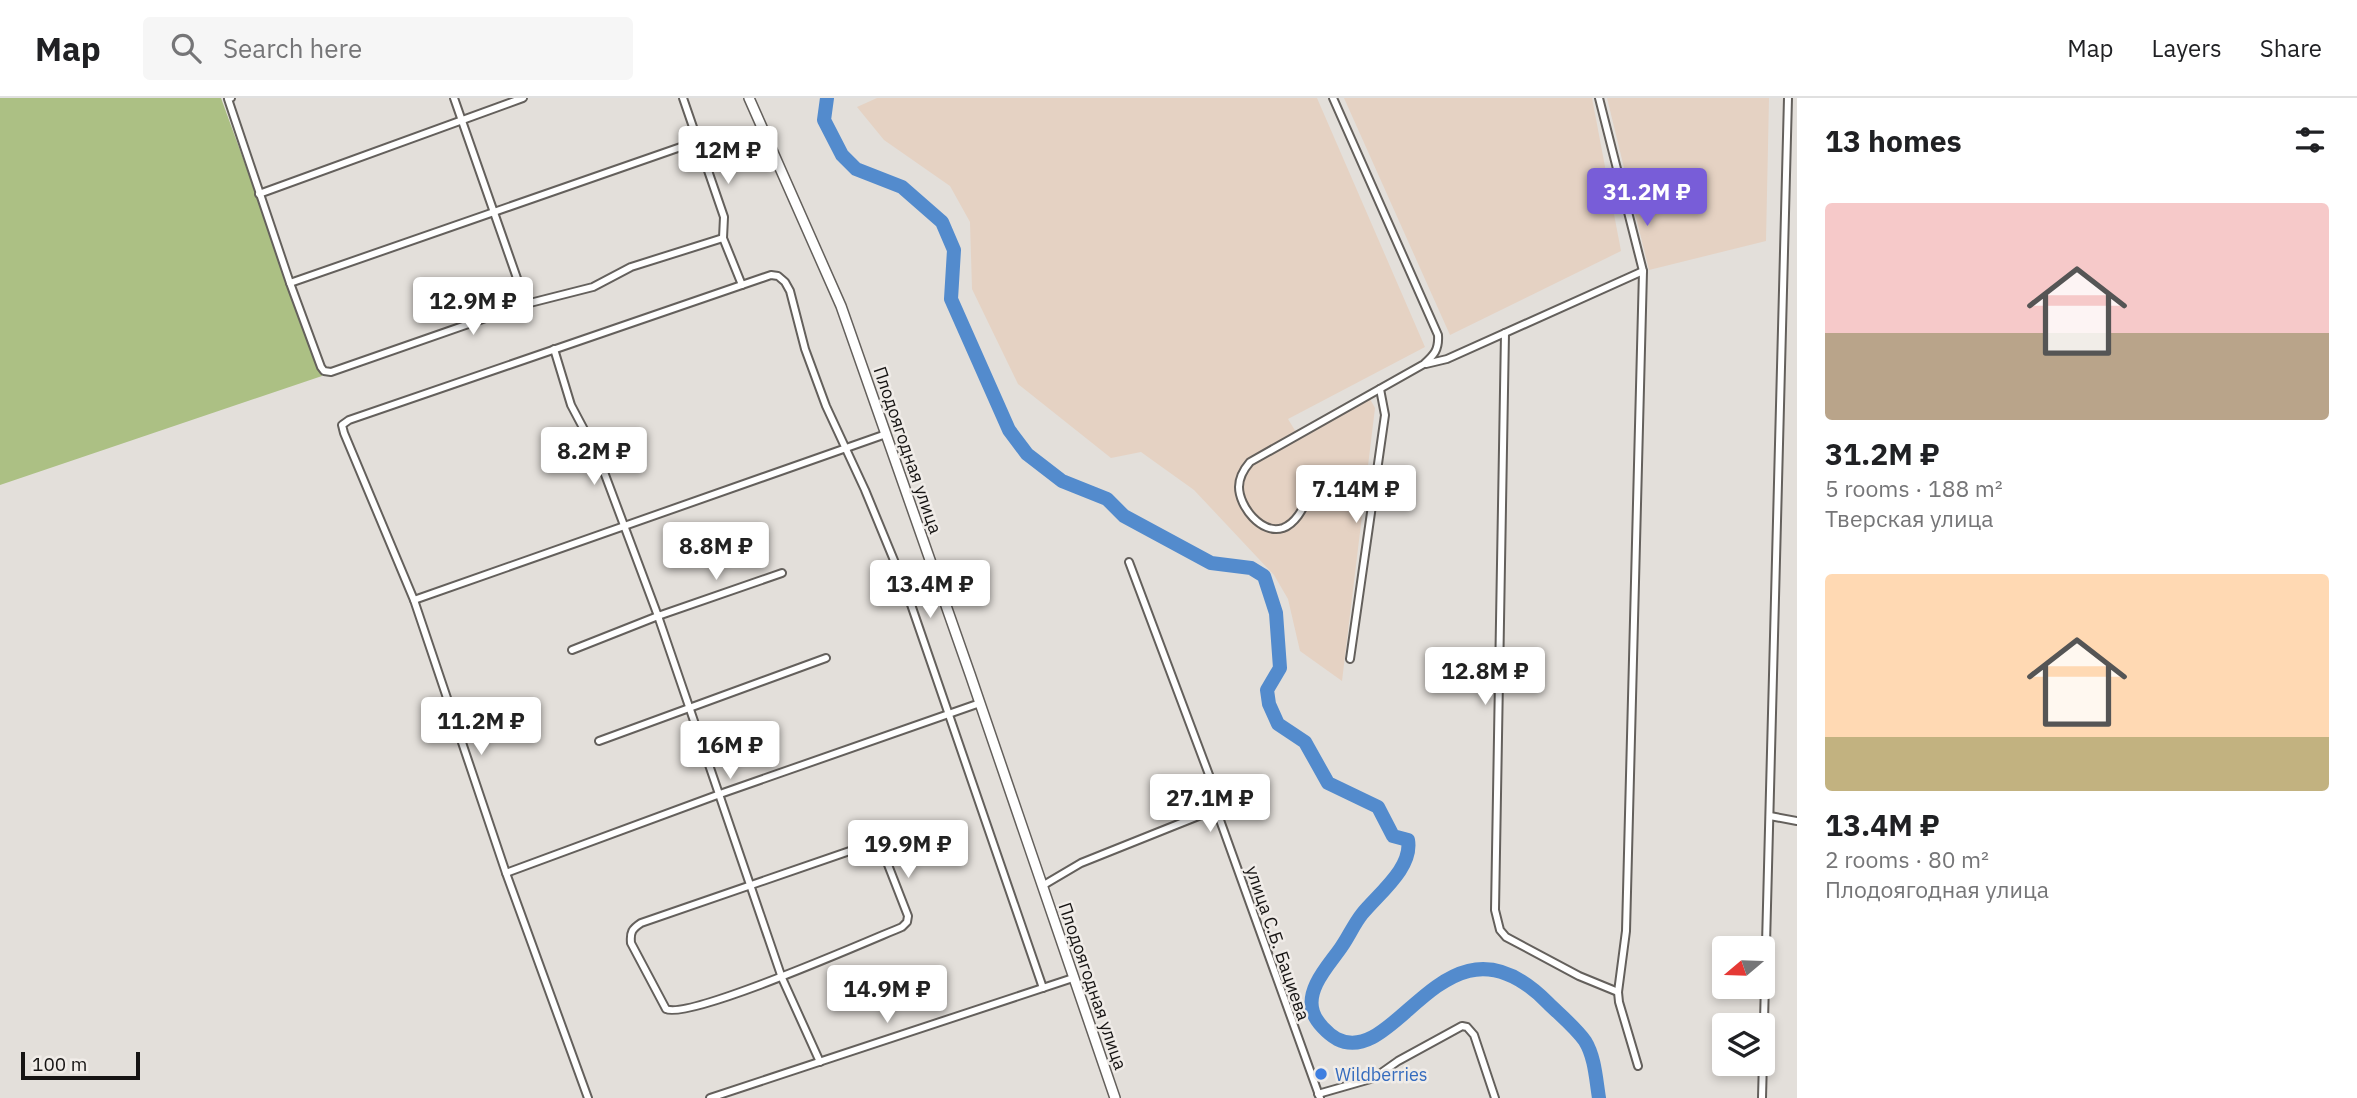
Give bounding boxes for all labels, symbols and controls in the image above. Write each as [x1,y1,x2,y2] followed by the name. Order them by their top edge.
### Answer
[143,17,633,80] search box
[35,27,101,70] text: Map
[167,29,205,67] icon: search
[223,31,362,65] text: Search here
[2067,32,2114,64] text: Map
[2152,32,2222,64] text: Layers
[2260,32,2322,64] text: Share
[1825,121,1962,160] text: 13 homes
[2291,121,2329,159] icon: filters
[679,126,777,186] pin: 12M ₽
[694,134,762,164] text: 12M ₽
[1582,169,1712,228] pin: 31.2M ₽
[1603,176,1691,206] text: 31.2M ₽
[2014,248,2140,374] icon: home
[408,278,538,337] pin: 12.9M ₽
[429,285,517,315] text: 12.9M ₽
[869,363,948,537] street label: Плодоягодная улица
[537,428,651,487] pin: 8.2M ₽
[1825,434,1940,473] text: 31.2M ₽
[557,435,631,465] text: 8.2M ₽
[1291,466,1421,525] pin: 7.14M ₽
[1312,473,1400,503] text: 7.14M ₽
[1825,473,2003,503] text: 5 rooms · 188 m²
[1825,503,1994,533] text: Тверская улица
[659,522,773,582] pin: 8.8M ₽
[679,530,753,560] text: 8.8M ₽
[865,560,995,620] pin: 13.4M ₽
[886,568,974,598] text: 13.4M ₽
[2014,619,2140,745] icon: home
[1420,648,1550,707] pin: 12.8M ₽
[1441,655,1529,685] text: 12.8M ₽
[416,698,546,757] pin: 11.2M ₽
[437,705,525,735] text: 11.2M ₽
[681,722,779,781] pin: 16M ₽
[696,729,764,759] text: 16M ₽
[1145,774,1275,834] pin: 27.1M ₽
[1166,782,1254,812] text: 27.1M ₽
[1825,805,1940,844] text: 13.4M ₽
[843,820,973,880] pin: 19.9M ₽
[864,828,952,858] text: 19.9M ₽
[1825,844,1989,874] text: 2 rooms · 80 m²
[1241,863,1315,1024] street label: улица С.Б. Бациева
[1825,874,2049,904] text: Плодоягодная улица
[1054,899,1133,1073] street label: Плодоягодная улица
[1712,936,1774,999] north arrow
[1712,936,1775,1076] map controls
[822,965,952,1025] pin: 14.9M ₽
[843,973,931,1003] text: 14.9M ₽
[1712,1013,1775,1076] button: layers
[21,1049,140,1081] scale bar
[32,1052,87,1076] text: 100 m
[1335,1063,1428,1086] place label: Wildberries
[1313,1066,1329,1082] marker: Wildberries

